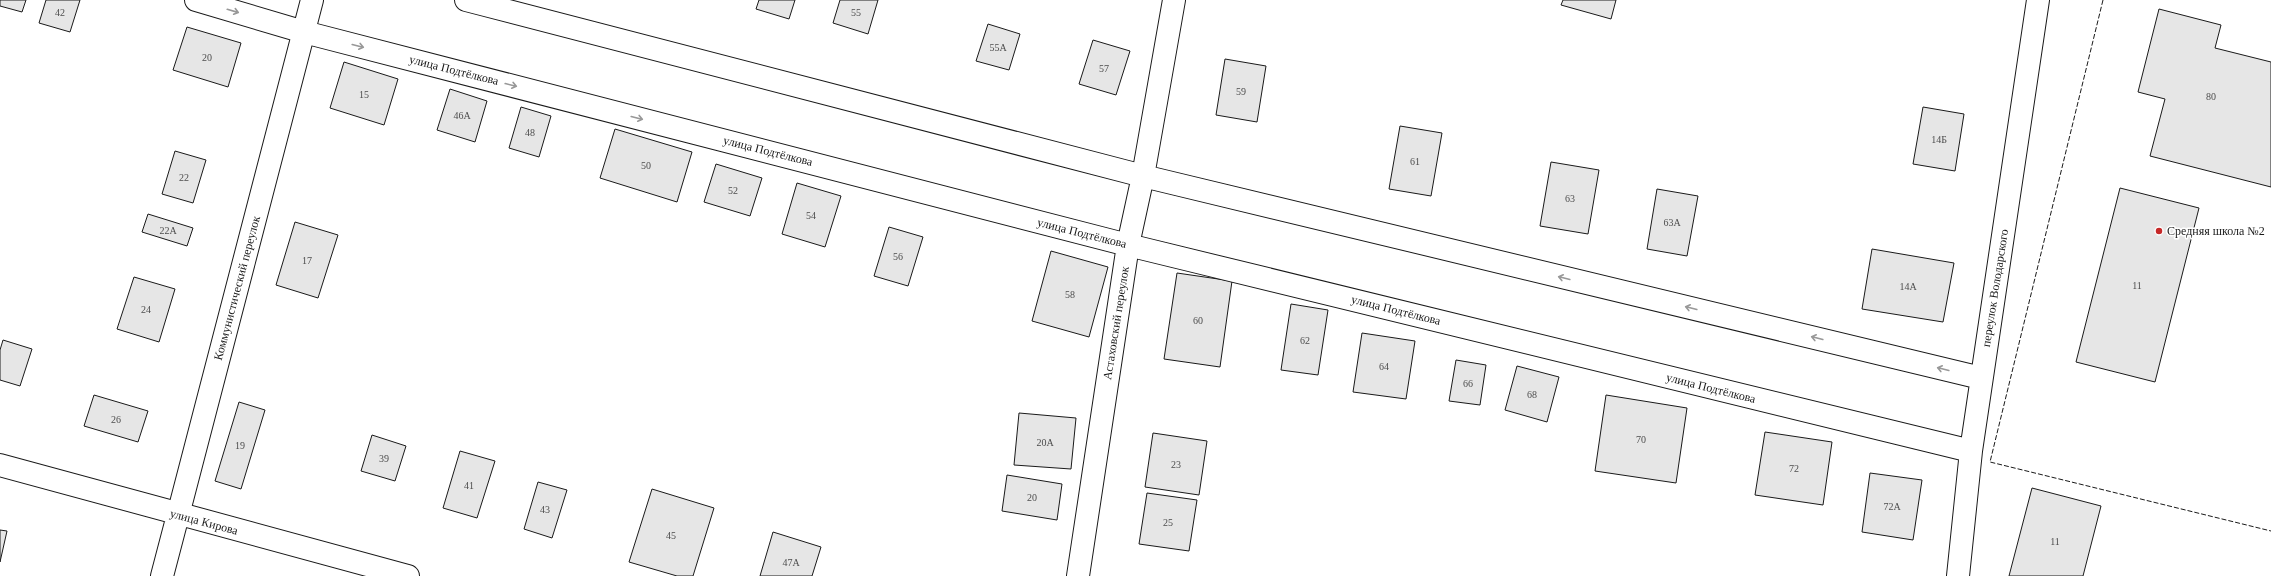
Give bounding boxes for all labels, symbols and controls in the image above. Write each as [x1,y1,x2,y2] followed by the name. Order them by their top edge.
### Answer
[55,7,65,18] house number: 42
[851,7,861,18] house number: 55
[226,8,239,15] one-way arrow
[352,42,365,50] one-way arrow
[989,42,1007,53] house number: 55А
[202,52,212,63] house number: 20
[408,52,501,88] street label: улица Подтёлкова
[1099,63,1109,74] house number: 57
[505,82,518,89] one-way arrow
[1236,86,1246,97] house number: 59
[359,89,369,100] house number: 15
[2206,91,2216,102] house number: 80
[453,110,471,121] house number: 46А
[630,114,643,122] one-way arrow
[525,127,535,138] house number: 48
[722,133,815,169] street label: улица Подтёлкова
[1931,134,1947,145] house number: 14Б
[1410,156,1420,167] house number: 61
[641,160,651,171] house number: 50
[179,172,189,183] house number: 22
[728,185,738,196] house number: 52
[1565,193,1575,204] house number: 63
[806,210,816,221] house number: 54
[211,214,263,362] street label: Коммунистический переулок
[1036,215,1129,251] street label: улица Подтёлкова
[1663,217,1681,228] house number: 63А
[2167,224,2265,238] place label: Средняя школа №2
[159,225,177,236] house number: 22А
[2154,226,2164,236] marker: Средняя школа №2
[1979,228,2011,348] street label: переулок Володарского
[893,251,903,262] house number: 56
[302,255,312,266] house number: 17
[1100,265,1132,381] street label: Астаховский переулок
[1558,273,1571,281] one-way arrow
[2132,280,2142,291] house number: 11
[1899,281,1917,292] house number: 14А
[1065,289,1075,300] house number: 58
[1350,292,1443,328] street label: улица Подтёлкова
[141,304,151,315] house number: 24
[1684,304,1697,311] one-way arrow
[1193,315,1203,326] house number: 60
[1811,334,1824,342] one-way arrow
[1300,335,1310,346] house number: 62
[1379,361,1389,372] house number: 64
[1937,364,1950,372] one-way arrow
[1665,370,1758,406] street label: улица Подтёлкова
[1463,378,1473,389] house number: 66
[1527,389,1537,400] house number: 68
[111,414,121,425] house number: 26
[1636,434,1646,445] house number: 70
[1036,437,1054,448] house number: 20А
[235,440,245,451] house number: 19
[379,453,389,464] house number: 39
[1171,459,1181,470] house number: 23
[1789,463,1799,474] house number: 72
[464,480,474,491] house number: 41
[1027,492,1037,503] house number: 20
[1883,501,1901,512] house number: 72А
[540,504,550,515] house number: 43
[168,506,240,538] street label: улица Кирова
[1163,517,1173,528] house number: 25
[666,530,676,541] house number: 45
[2050,536,2060,547] house number: 11
[782,557,800,568] house number: 47А

